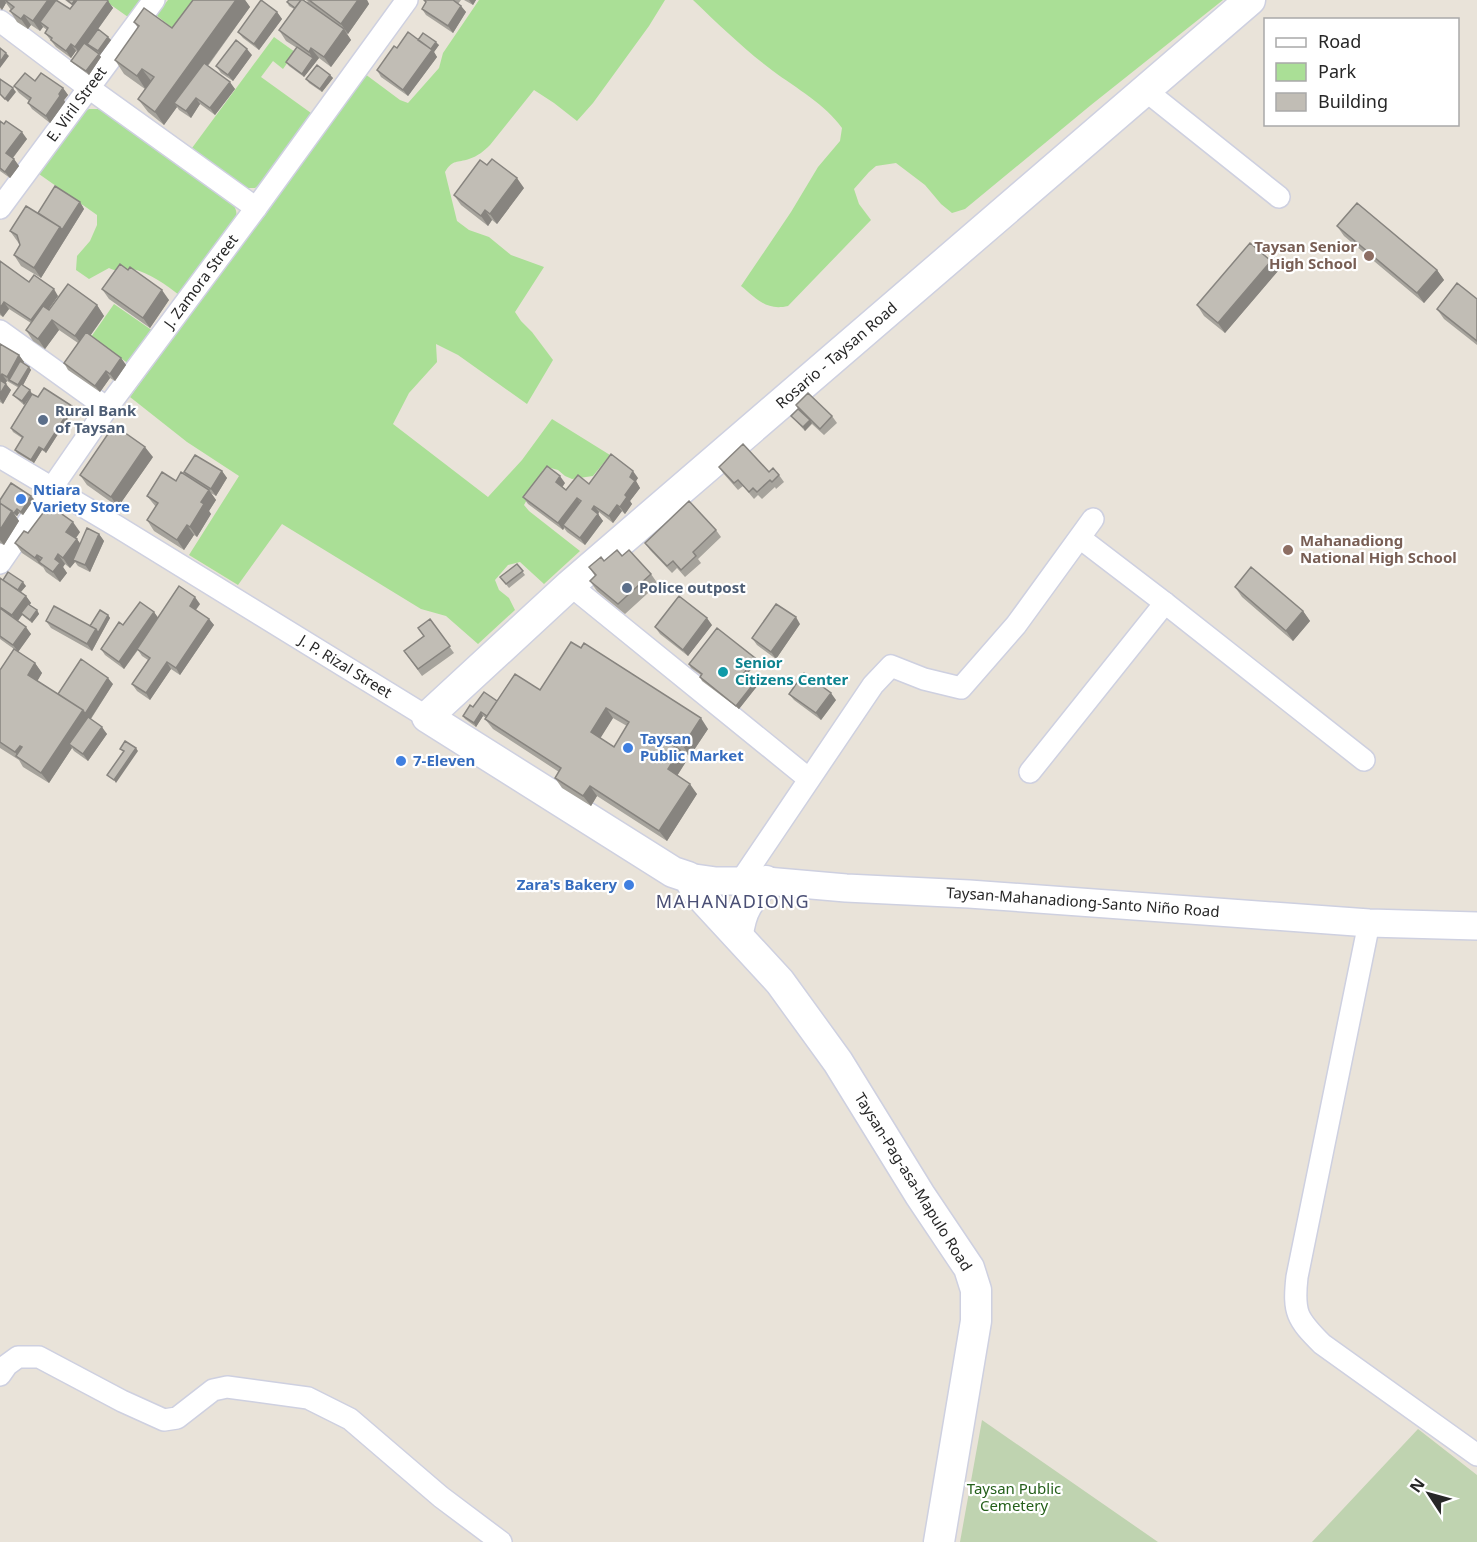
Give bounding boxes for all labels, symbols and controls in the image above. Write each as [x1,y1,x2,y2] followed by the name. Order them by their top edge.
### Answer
[1264,18,1459,126] legend
[1318,29,1361,53] text: Road
[1318,59,1356,83] text: Park
[41,62,111,145] street label: E. Viril Street
[1318,89,1388,113] text: Building
[158,229,242,334] street label: J. Zamora Street
[1254,236,1357,273] place label: Taysan Senior High School
[1362,249,1376,263] marker: Taysan Senior High School
[771,297,901,413] street label: Rosario - Taysan Road
[55,400,137,437] place label: Rural Bank of Taysan
[36,413,50,427] marker: Rural Bank of Taysan
[33,479,130,516] place label: Ntiara Variety Store
[14,492,28,506] marker: Ntiara Variety Store
[1300,530,1457,567] place label: Mahanadiong National High School
[1281,543,1295,557] marker: Mahanadiong National High School
[639,577,746,597] place label: Police outpost
[620,581,634,595] marker: Police outpost
[294,629,396,702] street label: J. P. Rizal Street
[735,652,848,689] place label: Senior Citizens Center
[716,665,730,679] marker: Senior Citizens Center
[640,728,744,765] place label: Taysan Public Market
[621,741,635,755] marker: Taysan Public Market
[413,750,475,770] place label: 7-Eleven
[394,754,408,768] marker: 7-Eleven
[517,874,617,894] place label: Zara's Bakery
[622,878,636,892] marker: Zara's Bakery
[946,882,1220,921] street label: Taysan-Mahanadiong-Santo Niño Road
[656,889,810,913] district label: MAHANADIONG
[851,1089,977,1274] street label: Taysan-Pag-asa-Mapulo Road
[1399,1464,1459,1524] north arrow
[1404,1473,1430,1497] text: N
[967,1478,1061,1515] park label: Taysan Public Cemetery

